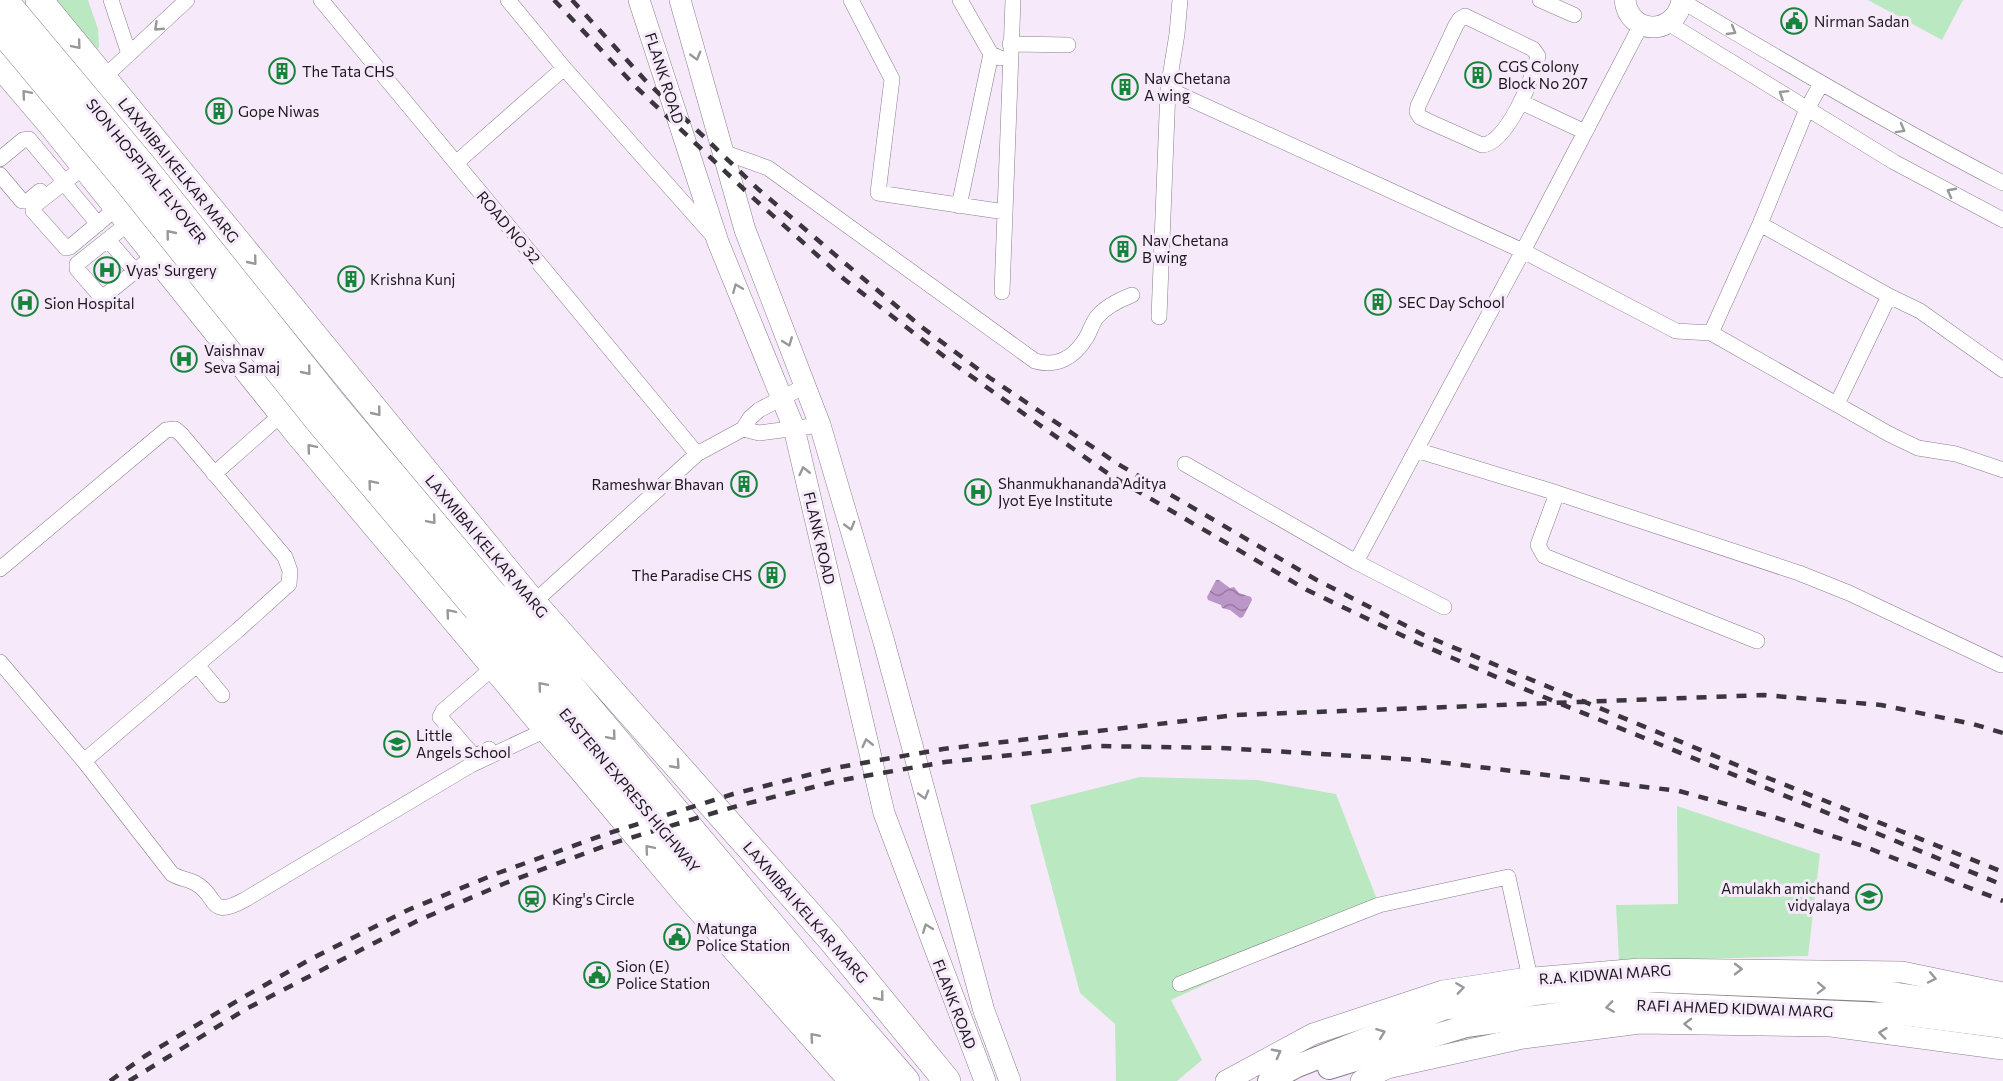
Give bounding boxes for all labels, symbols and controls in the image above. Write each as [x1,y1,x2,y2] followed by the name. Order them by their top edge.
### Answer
[1779,6,1809,36] public building icon: Nirman Sadan
[1814,12,1909,30] place label: Nirman Sadan
[154,20,165,31] one-way arrow
[1726,24,1736,35] one-way arrow
[642,30,688,126] street label: FLANK ROAD
[70,38,81,49] one-way arrow
[689,50,701,61] one-way arrow
[267,56,297,86] building icon: The Tata CHS
[1498,57,1588,92] place label: CGS Colony Block No 207
[1463,60,1493,90] building icon: CGS Colony Block No 207
[302,62,395,80] place label: The Tata CHS
[1144,69,1231,104] place label: Nav Chetana A wing
[1110,72,1140,102] building icon: Nav Chetana A wing
[1779,89,1789,101] one-way arrow
[22,90,33,101] one-way arrow
[115,94,243,246] street label: LAXMIBAI KELKAR MARG
[83,95,211,247] street label: SION HOSPITAL FLYOVER
[204,96,234,126] building icon: Gope Niwas
[238,102,319,120] place label: Gope Niwas
[1895,121,1905,133] one-way arrow
[473,187,545,267] street label: ROAD NO 32
[1947,188,1958,199] one-way arrow
[166,230,177,241] one-way arrow
[1142,231,1229,266] place label: Nav Chetana B wing
[1108,234,1138,264] building icon: Nav Chetana B wing
[246,254,257,265] one-way arrow
[92,255,122,285] hospital icon: Vyas' Surgery
[126,261,217,279] place label: Vyas' Surgery
[336,264,366,294] building icon: Krishna Kunj
[370,270,455,288] place label: Krishna Kunj
[732,284,744,295] one-way arrow
[1363,287,1393,317] building icon: SEC Day School
[10,288,40,318] hospital icon: Sion Hospital
[1398,293,1505,311] place label: SEC Day School
[44,294,135,312] place label: Sion Hospital
[780,336,793,346] one-way arrow
[204,341,280,376] place label: Vaishnav Seva Samaj
[169,344,199,374] hospital icon: Vaishnav Seva Samaj
[299,364,310,375] one-way arrow
[369,405,380,416] one-way arrow
[307,444,318,455] one-way arrow
[798,466,811,476] one-way arrow
[729,469,759,499] building icon: Rameshwar Bhavan
[422,471,552,621] street label: LAXMIBAI KELKAR MARG
[998,474,1166,509] place label: Shanmukhananda Aditya Jyot Eye Institute
[591,475,724,493] place label: Rameshwar Bhavan
[963,477,993,507] hospital icon: Shanmukhananda Aditya Jyot Eye Institute
[368,480,379,491] one-way arrow
[801,490,839,586] street label: FLANK ROAD
[424,513,435,524] one-way arrow
[843,520,855,531] one-way arrow
[757,560,787,590] building icon: The Paradise CHS
[632,566,752,584] place label: The Paradise CHS
[447,609,458,620] one-way arrow
[538,682,549,693] one-way arrow
[556,704,704,876] street label: EASTERN EXPRESS HIGHWAY
[416,726,511,761] place label: Little Angels School
[382,729,412,759] school or university icon: Little Angels School
[605,729,616,740] one-way arrow
[862,738,875,748] one-way arrow
[669,758,680,768] one-way arrow
[917,789,929,800] one-way arrow
[740,838,872,986] street label: LAXMIBAI KELKAR MARG
[646,845,657,856] one-way arrow
[1721,879,1850,914] place label: Amulakh amichand vidyalaya
[1854,882,1884,912] school or university icon: Amulakh amichand vidyalaya
[517,884,547,914] station icon: King's Circle
[552,890,634,908] place label: King's Circle
[696,919,790,954] place label: Matunga Police Station
[662,922,692,952] public building icon: Matunga Police Station
[922,923,934,934] one-way arrow
[616,957,710,992] place label: Sion (E) Police Station
[930,957,980,1051] street label: FLANK ROAD
[582,960,612,990] public building icon: Sion (E) Police Station
[1538,960,1672,988] street label: R.A. KIDWAI MARG
[1733,963,1742,975] one-way arrow
[1927,971,1937,984] one-way arrow
[1817,981,1826,994] one-way arrow
[1455,983,1465,995] one-way arrow
[872,990,883,1001] one-way arrow
[1636,996,1834,1020] street label: RAFI AHMED KIDWAI MARG
[1605,1001,1614,1013] one-way arrow
[1683,1018,1692,1030] one-way arrow
[1878,1027,1887,1040] one-way arrow
[1374,1028,1385,1040] one-way arrow
[811,1033,822,1044] one-way arrow
[1271,1049,1281,1060] one-way arrow

